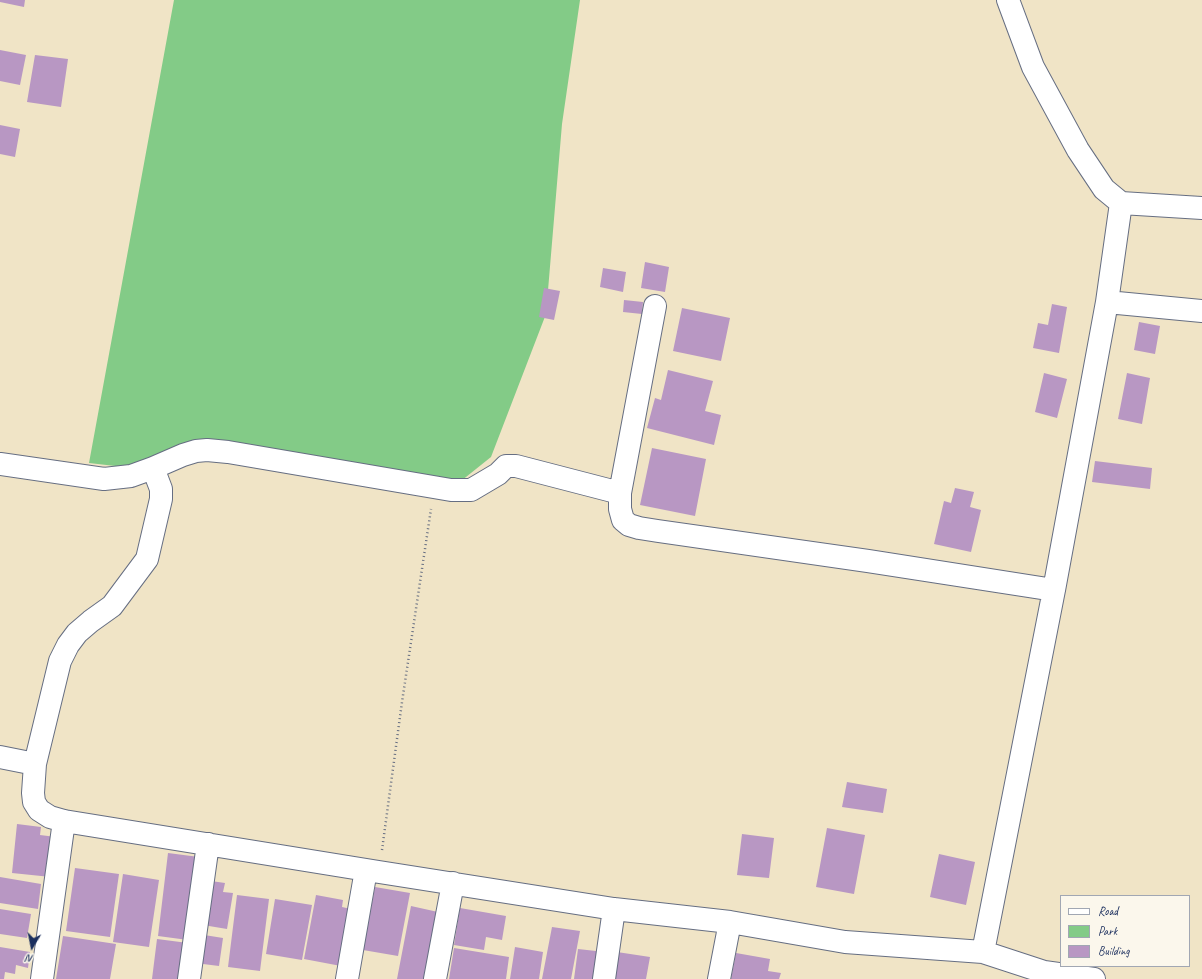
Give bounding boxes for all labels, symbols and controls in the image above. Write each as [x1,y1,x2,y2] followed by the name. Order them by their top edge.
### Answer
[1060,895,1190,967] legend
[1098,903,1118,919] text: Road
[1098,923,1117,939] text: Park
[12,927,52,967] north arrow
[1098,943,1130,959] text: Building
[25,951,34,966] text: N

